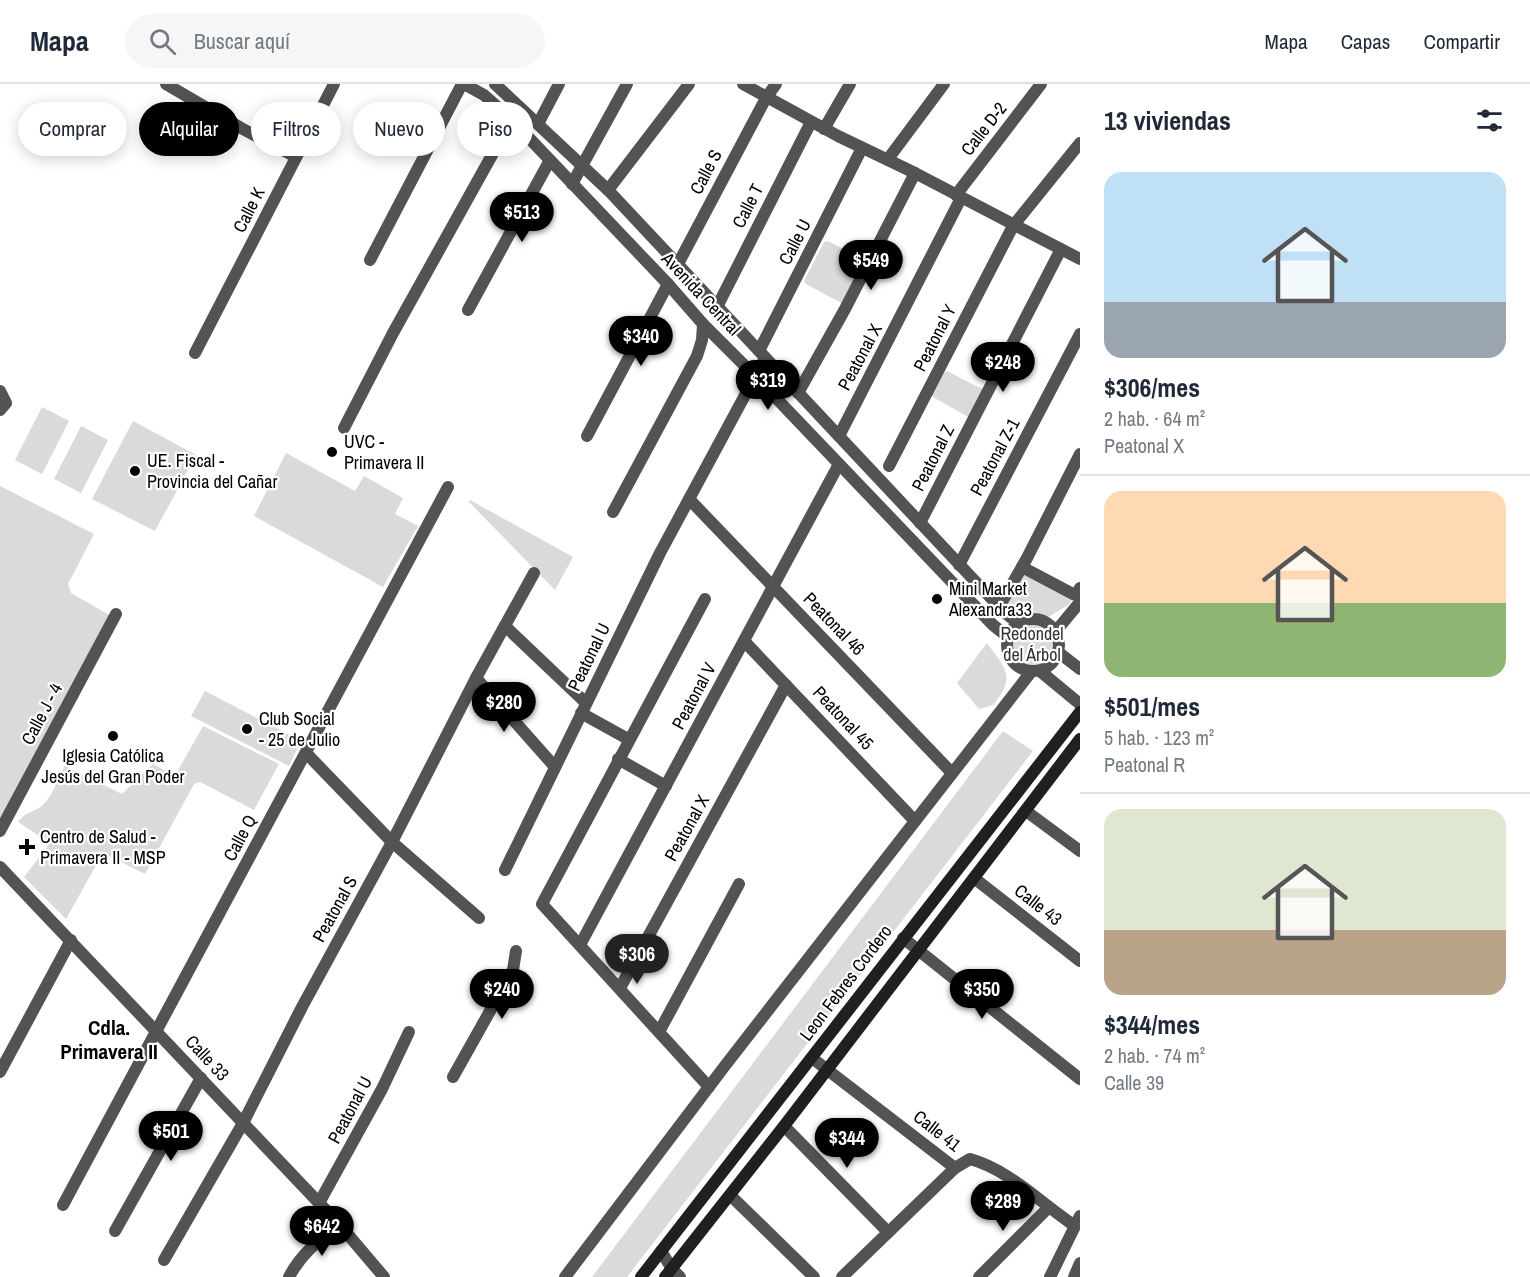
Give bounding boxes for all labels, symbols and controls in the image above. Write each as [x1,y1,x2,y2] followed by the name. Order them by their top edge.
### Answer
[125,14,545,68] search box
[30,22,89,60] text: Mapa
[146,25,179,58] icon: search
[194,26,290,56] text: Buscar aquí
[1265,27,1308,56] text: Mapa
[1341,27,1390,56] text: Capas
[1423,27,1500,56] text: Compartir
[955,97,1012,161] street label: Calle D-2
[18,102,127,156] chip: Comprar
[139,102,239,156] chip: Alquilar
[251,102,341,156] chip: Filtros
[353,102,445,156] chip: Nuevo
[457,102,533,156] chip: Piso
[1104,103,1231,138] text: 13 viviendas
[1473,104,1506,137] icon: filters
[683,145,728,199] street label: Calle S
[726,179,769,232] street label: Calle T
[227,183,271,237] street label: Calle K
[486,192,558,243] pin: $513
[504,198,540,225] text: $513
[1251,211,1359,319] icon: home
[772,215,817,269] street label: Calle U
[835,240,907,291] pin: $549
[656,246,747,341] street label: Avenida Central
[853,246,889,273] text: $549
[907,300,962,376] street label: Peatonal Y
[605,316,677,367] pin: $340
[832,319,888,395] street label: Peatonal X
[623,322,659,349] text: $340
[967,342,1039,393] pin: $248
[985,348,1021,375] text: $248
[732,360,804,411] pin: $319
[750,366,786,393] text: $319
[1104,370,1200,405] text: $306/mes
[1104,405,1205,432] text: 2 hab. · 64 m²
[964,413,1026,500] street label: Peatonal Z-1
[905,420,960,495] street label: Peatonal Z
[344,429,424,475] place label: UVC - Primavera II
[1104,432,1184,459] text: Peatonal X
[325,445,339,459] marker: UVC - Primavera II
[147,448,278,494] place label: UE. Fiscal - Provincia del Cañar
[128,464,142,478] marker: UE. Fiscal - Provincia del Cañar
[1251,530,1359,638] icon: home
[948,576,1032,622] place label: Mini Market Alexandra33
[798,587,871,661] street label: Peatonal 46
[930,592,944,606] marker: Mini Market Alexandra33
[561,618,616,695] street label: Peatonal U
[1000,621,1064,667] park label: Redondel del Árbol
[666,658,722,734] street label: Peatonal V
[15,679,68,749] street label: Calle J - 4
[807,680,879,755] street label: Peatonal 45
[468,682,540,733] pin: $280
[486,688,522,715] text: $280
[1104,689,1200,724] text: $501/mes
[259,706,340,752] place label: Club Social - 25 de Julio
[240,722,254,736] marker: Club Social - 25 de Julio
[1104,724,1214,751] text: 5 hab. · 123 m²
[106,729,120,743] marker: Iglesia Católica Jesús del Gran Poder
[42,743,184,789] place label: Iglesia Católica Jesús del Gran Poder
[1104,751,1185,778] text: Peatonal R
[658,790,715,865] street label: Peatonal X
[217,810,262,865] street label: Calle Q
[40,824,166,870] place label: Centro de Salud - Primavera II - MSP
[18,838,36,856] marker: Centro de Salud - Primavera II - MSP
[1251,848,1359,956] icon: home
[306,871,363,946] street label: Peatonal S
[1009,878,1067,931] street label: Calle 43
[794,919,898,1046] street label: Leon Febres Cordero
[601,934,673,985] pin: $306
[619,940,655,967] text: $306
[466,969,538,1020] pin: $240
[946,969,1018,1020] pin: $350
[484,975,520,1002] text: $240
[964,975,1000,1002] text: $350
[1104,1007,1200,1042] text: $344/mes
[60,1013,158,1066] district label: Cdla. Primavera II
[180,1029,235,1086] street label: Calle 33
[1104,1042,1205,1069] text: 2 hab. · 74 m²
[1104,1069,1164,1096] text: Calle 39
[321,1072,378,1148] street label: Peatonal U
[908,1104,967,1158] street label: Calle 41
[135,1111,207,1162] pin: $501
[153,1117,189,1144] text: $501
[811,1118,883,1169] pin: $344
[829,1124,865,1151] text: $344
[967,1181,1039,1232] pin: $289
[985,1187,1021,1214] text: $289
[286,1206,358,1257] pin: $642
[304,1212,340,1239] text: $642

